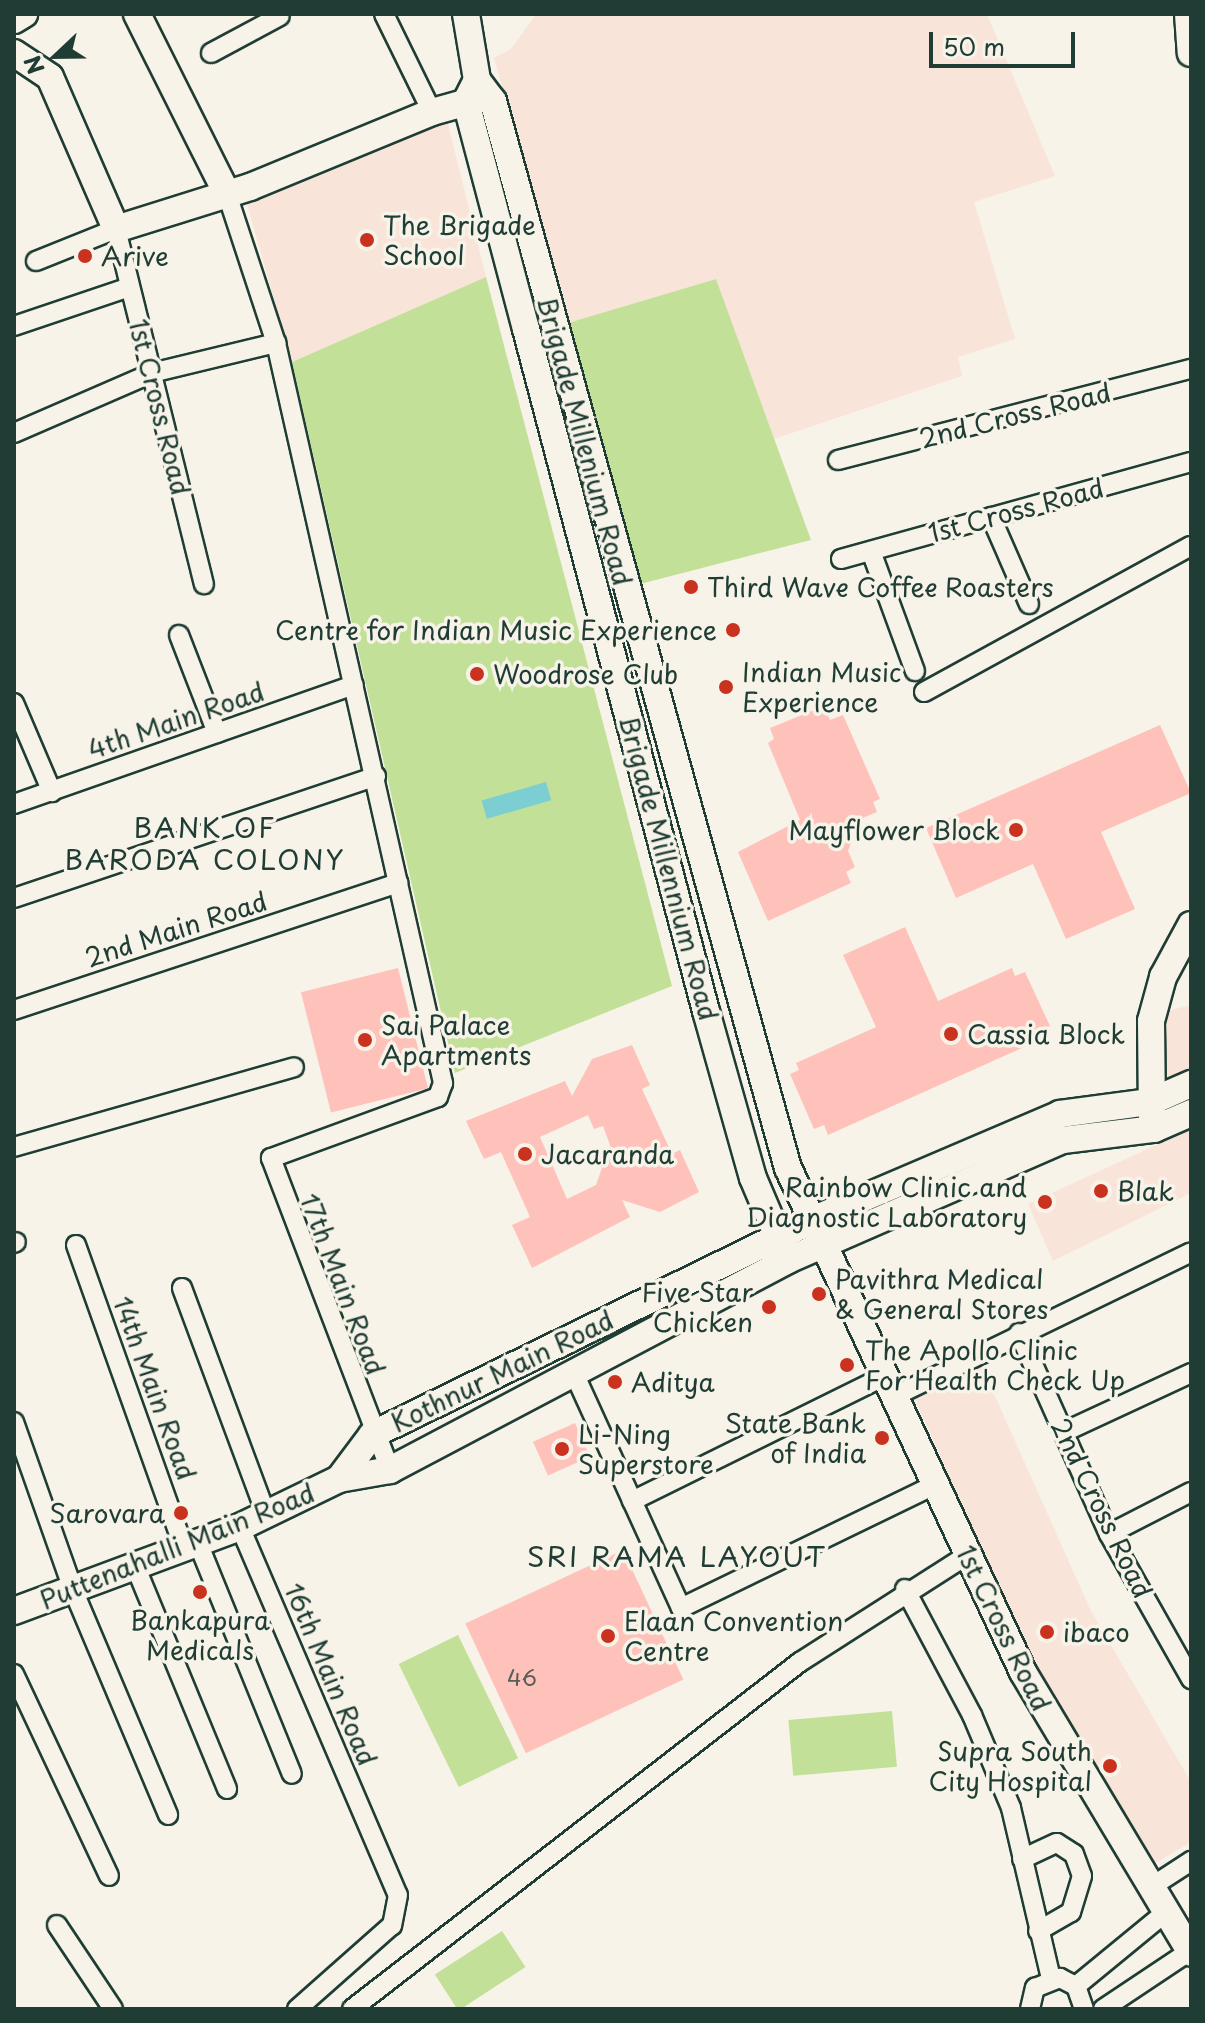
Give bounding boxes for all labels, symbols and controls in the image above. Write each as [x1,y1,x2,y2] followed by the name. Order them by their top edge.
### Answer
[16,16,96,96] north arrow
[933,16,1079,66] scale bar
[943,28,1005,64] text: 50 m
[15,51,52,79] text: N
[383,209,536,270] place label: The Brigade School
[358,231,376,249] marker: The Brigade School
[101,240,169,272] place label: Arive
[76,247,94,265] marker: Arive
[531,293,639,589] street label: Brigade Millenium Road
[123,314,197,500] street label: 1st Cross Road
[915,376,1115,454] street label: 2nd Cross Road
[923,471,1109,549] street label: 1st Cross Road
[707,571,1058,603] place label: Third Wave Coffee Roasters
[682,578,700,596] marker: Third Wave Coffee Roasters
[275,614,717,646] place label: Centre for Indian Music Experience
[724,621,742,639] marker: Centre for Indian Music Experience
[742,656,900,718] place label: Indian Music Experience
[493,658,678,690] place label: Woodrose Club
[468,665,486,683] marker: Woodrose Club
[83,675,269,765] street label: 4th Main Road
[717,678,735,696] marker: Indian Music Experience
[613,712,725,1024] street label: Brigade Millennium Road
[67,810,343,876] district label: BANK OF BARODA COLONY
[790,814,1000,846] place label: Mayflower Block
[1007,821,1025,839] marker: Mayflower Block
[80,885,272,973] street label: 2nd Main Road
[381,1009,531,1070] place label: Sai Palace Apartments
[967,1018,1127,1050] place label: Cassia Block
[942,1025,960,1043] marker: Cassia Block
[356,1031,374,1049] marker: Sai Palace Apartments
[541,1138,674,1170] place label: Jacaranda
[516,1145,534,1163] marker: Jacaranda
[746,1171,1027,1232] place label: Rainbow Clinic and Diagnostic Laboratory
[1117,1175,1174,1207] place label: Blak
[1092,1182,1110,1200] marker: Blak
[294,1188,392,1380] street label: 17th Main Road
[1034,1191,1056,1213] marker: Rainbow Clinic and Diagnostic Laboratory
[835,1263,1049,1324] place label: Pavithra Medical & General Stores
[641,1276,753,1338] place label: Five Star Chicken
[810,1285,828,1303] marker: Pavithra Medical & General Stores
[107,1290,203,1486] street label: 14th Main Road
[760,1298,778,1316] marker: Five Star Chicken
[386,1304,618,1438] street label: Kothnur Main Road
[865,1334,1127,1396] place label: The Apollo Clinic For Health Check Up
[836,1354,858,1376] marker: The Apollo Clinic For Health Check Up
[631,1366,715,1398] place label: Aditya
[606,1373,624,1391] marker: Aditya
[725,1407,866,1468] place label: State Bank of India
[1045,1412,1159,1604] street label: 2nd Cross Road
[578,1418,714,1480] place label: Li-Ning Superstore
[873,1429,891,1447] marker: State Bank of India
[553,1440,571,1458] marker: Li-Ning Superstore
[35,1477,319,1615] street label: Puttenahalli Main Road
[50,1497,165,1529] place label: Sarovara
[172,1504,190,1522] marker: Sarovara
[528,1539,826,1573] district label: SRI RAMA LAYOUT
[950,1539,1058,1717] street label: 1st Cross Road
[278,1577,384,1771] street label: 16th Main Road
[191,1583,209,1601] marker: Bankapura Medicals
[130,1604,270,1666] place label: Bankapura Medicals
[624,1605,842,1666] place label: Elaan Convention Centre
[1063,1616,1130,1648] place label: ibaco
[1038,1623,1056,1641] marker: ibaco
[599,1627,617,1645] marker: Elaan Convention Centre
[507,1664,537,1690] house number: 46
[927,1735,1092,1796] place label: Supra South City Hospital
[1099,1755,1121,1777] marker: Supra South City Hospital

